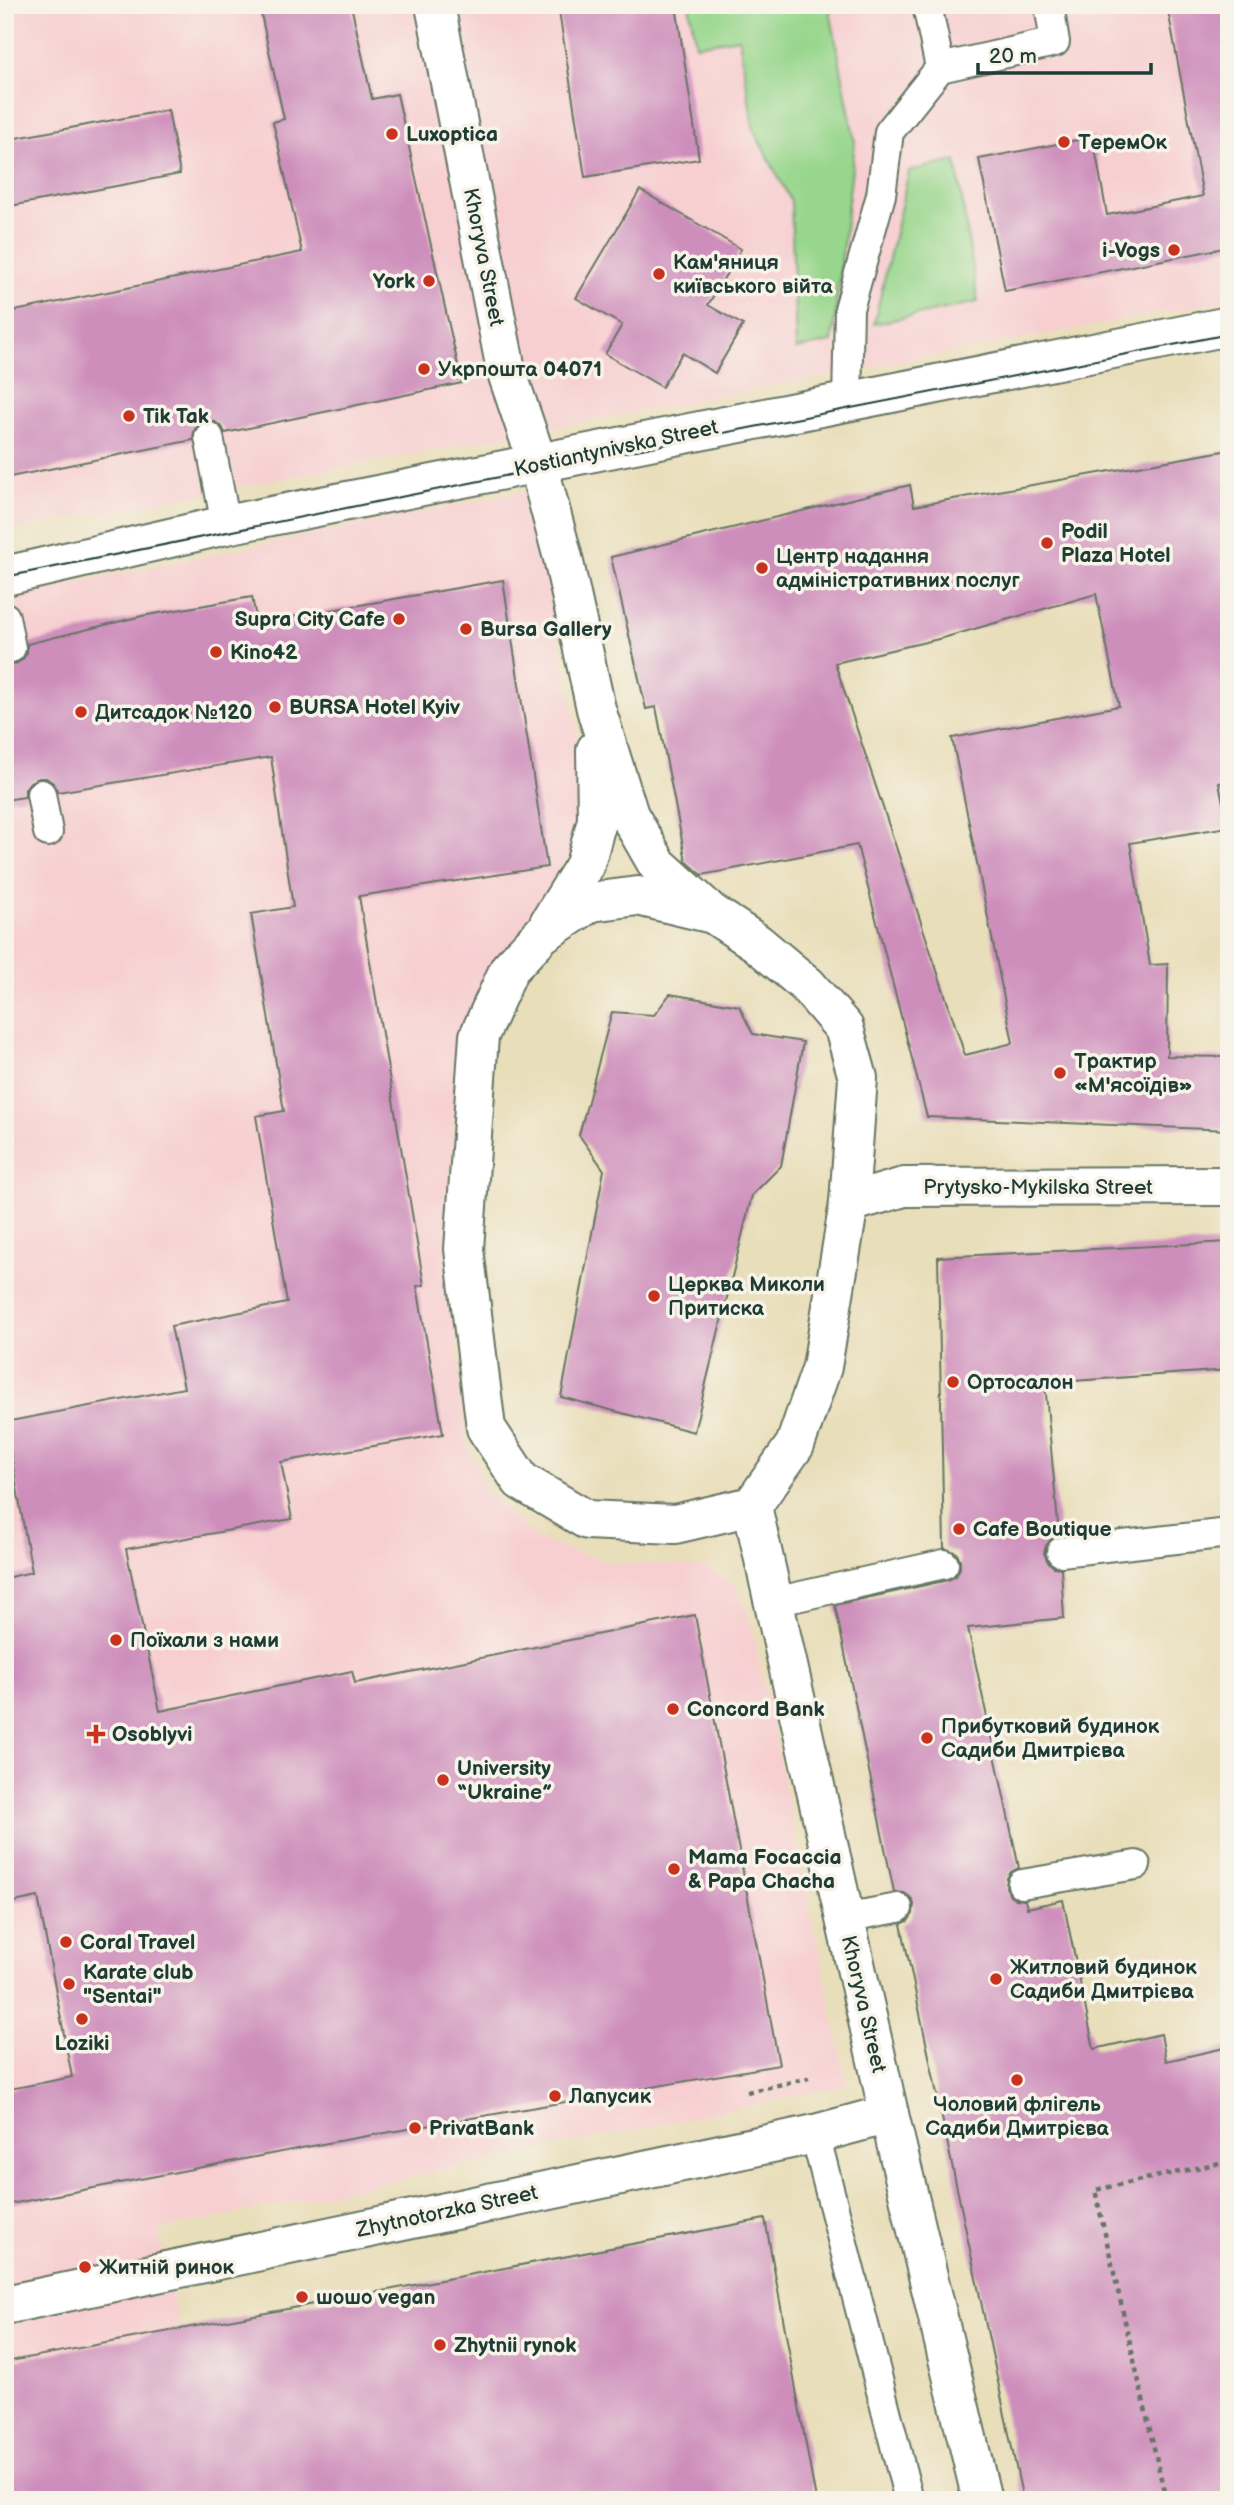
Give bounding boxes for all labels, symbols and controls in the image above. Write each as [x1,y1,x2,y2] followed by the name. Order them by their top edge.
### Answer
[978,32,1152,76] scale bar
[989,44,1037,69] text: 20 m
[406,122,498,147] place label: Luxoptica
[384,126,400,142] marker: Luxoptica
[1078,130,1168,155] place label: ТеремОк
[1056,134,1072,150] marker: ТеремОк
[458,186,509,329] street label: Khoryva Street
[1102,238,1160,263] place label: i-Vogs
[1166,242,1182,258] marker: i-Vogs
[673,250,834,299] place label: Кам'яниця київського війта
[651,266,667,282] marker: Кам'яниця київського війта
[373,269,415,294] place label: York
[421,273,437,289] marker: York
[438,357,602,382] place label: Укрпошта 04071
[416,361,432,377] marker: Укрпошта 04071
[143,404,209,429] place label: Tik Tak
[121,408,137,424] marker: Tik Tak
[512,415,721,482] street label: Kostiantynivska Street
[1061,519,1171,568] place label: Podil Plaza Hotel
[1039,535,1055,551] marker: Podil Plaza Hotel
[776,544,1020,593] place label: Центр надання адміністративних послуг
[754,560,770,576] marker: Центр надання адміністративних послуг
[235,607,385,632] place label: Supra City Cafe
[391,611,407,627] marker: Supra City Cafe
[480,617,612,642] place label: Bursa Gallery
[458,621,474,637] marker: Bursa Gallery
[230,640,298,665] place label: Kino42
[208,644,224,660] marker: Kino42
[289,695,460,720] place label: BURSA Hotel Kyiv
[267,699,283,715] marker: BURSA Hotel Kyiv
[95,700,252,725] place label: Дитсадок №120
[73,704,89,720] marker: Дитсадок №120
[1074,1049,1193,1098] place label: Трактир «М'ясоїдів»
[1052,1065,1068,1081] marker: Трактир «М'ясоїдів»
[923,1175,1153,1200] street label: Prytysko-Mykilska Street
[668,1272,825,1321] place label: Церква Миколи Притиска
[646,1288,662,1304] marker: Церква Миколи Притиска
[967,1370,1074,1395] place label: Ортосалон
[945,1374,961,1390] marker: Ортосалон
[973,1517,1112,1542] place label: Cafe Boutique
[951,1521,967,1537] marker: Cafe Boutique
[130,1628,279,1653] place label: Поїхали з нами
[108,1632,124,1648] marker: Поїхали з нами
[687,1697,824,1722] place label: Concord Bank
[665,1701,681,1717] marker: Concord Bank
[941,1714,1160,1763] place label: Прибутковий будинок Садиби Дмитрієва
[112,1722,192,1747] place label: Osoblyvi
[86,1724,106,1744] marker: Osoblyvi
[919,1730,935,1746] marker: Прибутковий будинок Садиби Дмитрієва
[457,1756,552,1805] place label: University “Ukraine”
[435,1772,451,1788] marker: University “Ukraine”
[688,1845,842,1894] place label: Mama Focaccia & Papa Chacha
[666,1861,682,1877] marker: Mama Focaccia & Papa Chacha
[80,1930,195,1955] place label: Coral Travel
[836,1933,892,2076] street label: Khoryva Street
[58,1934,74,1950] marker: Coral Travel
[1010,1955,1197,2004] place label: Житловий будинок Садиби Дмитрієва
[83,1960,194,2009] place label: Karate club "Sentai"
[988,1971,1004,1987] marker: Житловий будинок Садиби Дмитрієва
[61,1976,77,1992] marker: Karate club "Sentai"
[74,2011,90,2027] marker: Loziki
[55,2031,110,2056] place label: Loziki
[1009,2072,1025,2088] marker: Чоловий флігель Садиби Дмитрієва
[568,2084,652,2109] place label: Лапусик
[547,2088,563,2104] marker: Лапусик
[925,2092,1110,2141] place label: Чоловий флігель Садиби Дмитрієва
[429,2116,534,2141] place label: PrivatBank
[407,2120,423,2136] marker: PrivatBank
[353,2180,540,2243] street label: Zhytnotorzka Street
[99,2255,235,2280] place label: Житній ринок
[77,2259,93,2275] marker: Житній ринок
[316,2285,435,2310] place label: шошо vegan
[294,2289,310,2305] marker: шошо vegan
[454,2333,576,2358] place label: Zhytnii rynok
[432,2337,448,2353] marker: Zhytnii rynok

